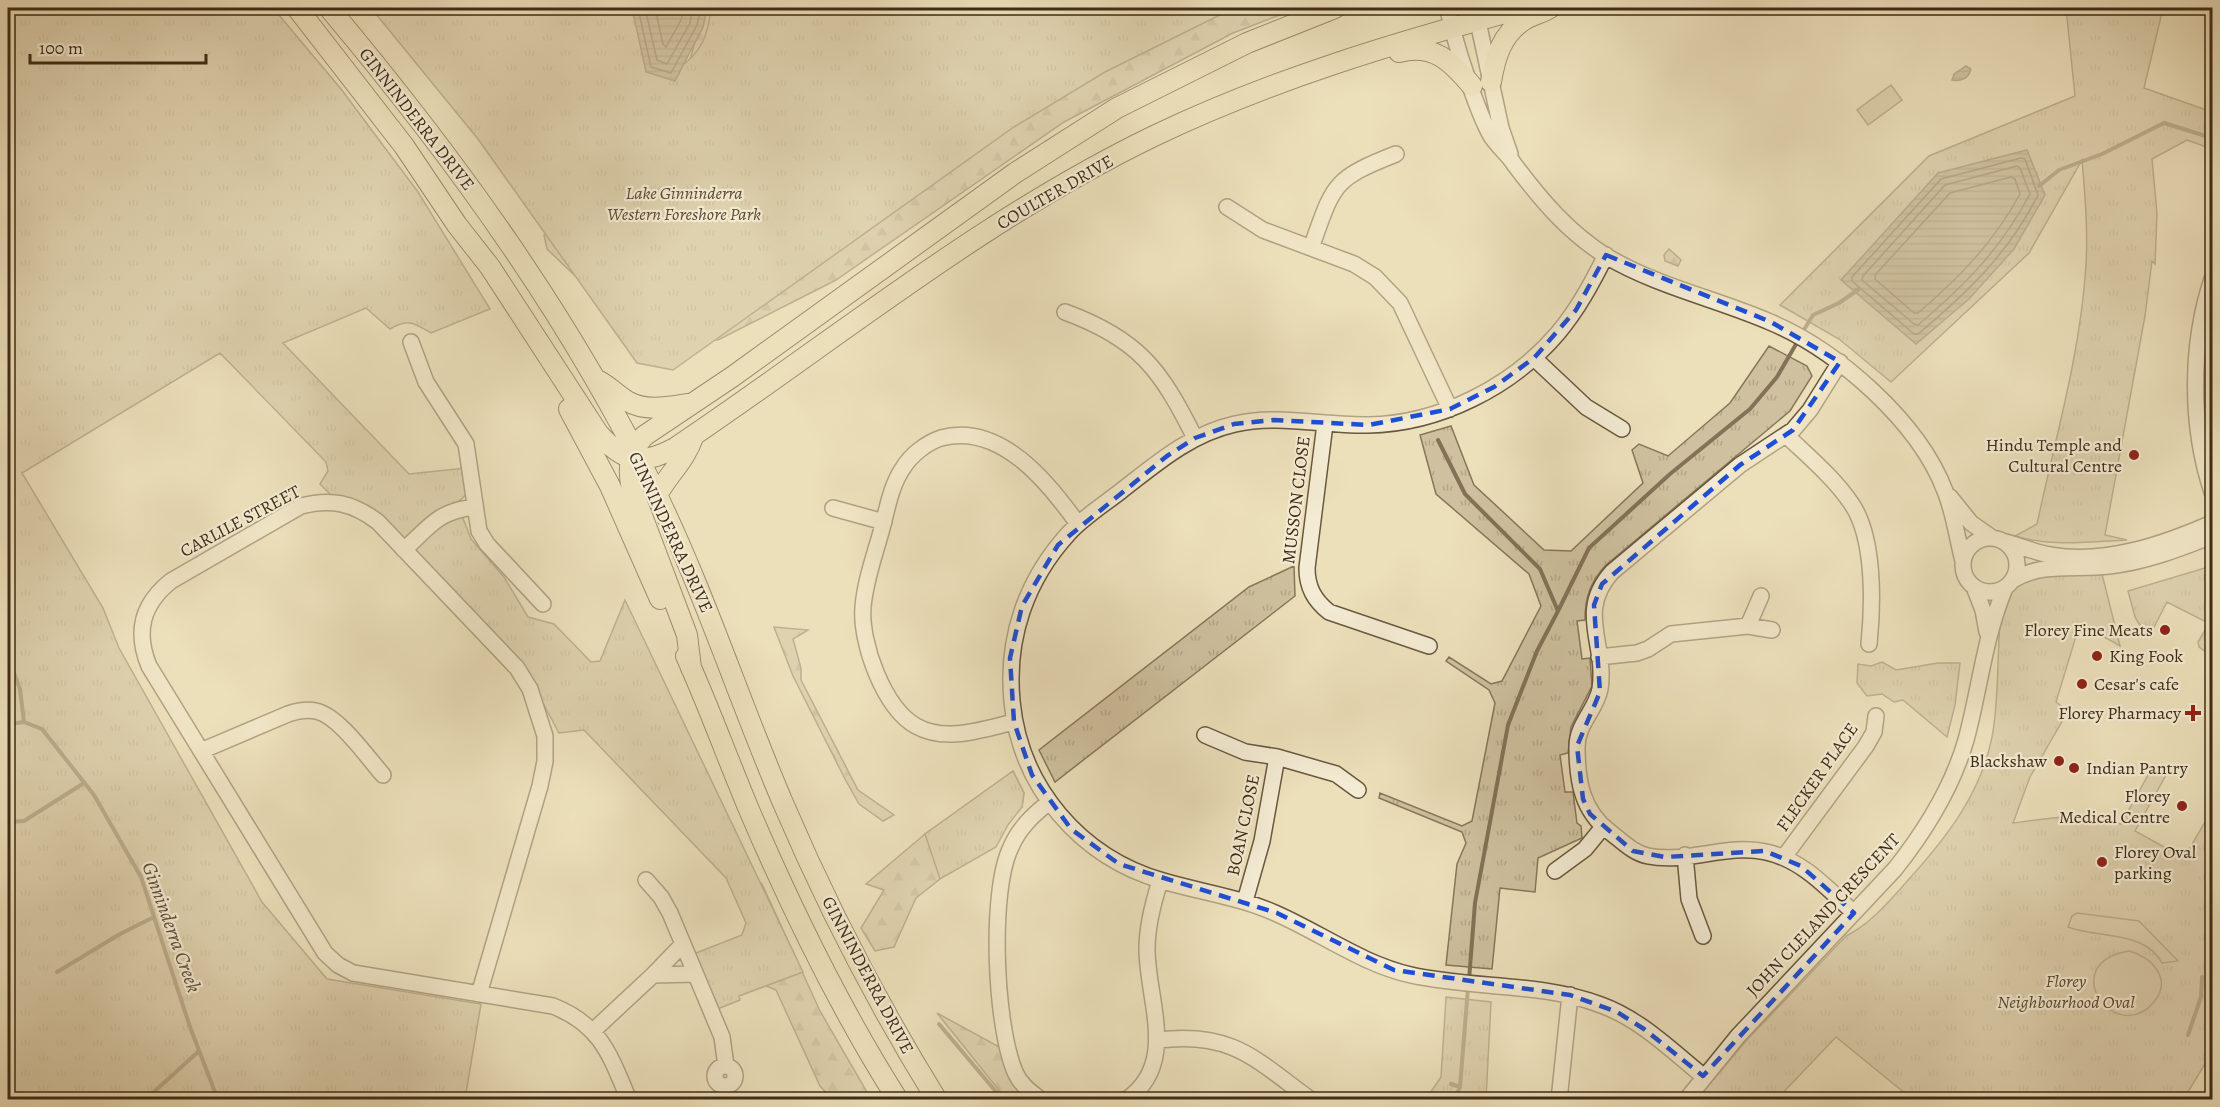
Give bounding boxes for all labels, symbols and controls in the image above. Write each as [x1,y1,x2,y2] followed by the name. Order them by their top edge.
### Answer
[30,27,206,65] scale bar
[39,36,83,60] text: 100 m
[354,43,480,195] street label: GINNINDERRA DRIVE
[992,149,1118,235] street label: COULTER DRIVE
[607,181,761,226] park label: Lake Ginninderra Western Foreshore Park
[1985,433,2122,478] place label: Hindu Temple and Cultural Centre
[1276,435,1316,565] street label: MUSSON CLOSE
[623,448,719,616] street label: GINNINDERRA DRIVE
[2127,448,2141,462] marker: Hindu Temple and Cultural Centre
[176,479,304,563] street label: CARLILE STREET
[2024,618,2153,642] place label: Florey Fine Meats
[2158,623,2172,637] marker: Florey Fine Meats
[2109,644,2183,668] place label: King Fook
[2090,649,2104,663] marker: King Fook
[2094,672,2179,696] place label: Cesar's cafe
[2075,677,2089,691] marker: Cesar's cafe
[2058,701,2182,725] place label: Florey Pharmacy
[2186,706,2200,720] marker: Florey Pharmacy
[1771,718,1863,836] street label: FLECKER PLACE
[1969,749,2047,773] place label: Blackshaw
[2052,754,2066,768] marker: Blackshaw
[2086,756,2189,780] place label: Indian Pantry
[2067,761,2081,775] marker: Indian Pantry
[1221,772,1265,878] street label: BOAN CLOSE
[2059,784,2171,829] place label: Florey Medical Centre
[2175,799,2189,813] marker: Florey Medical Centre
[1741,828,1905,1002] street label: JOHN CLELAND CRESCENT
[2114,840,2197,885] place label: Florey Oval parking
[2095,855,2109,869] marker: Florey Oval parking
[135,858,208,996] water label: Ginninderra Creek
[816,892,920,1058] street label: GINNINDERRA DRIVE
[1997,969,2135,1014] park label: Florey Neighbourhood Oval

